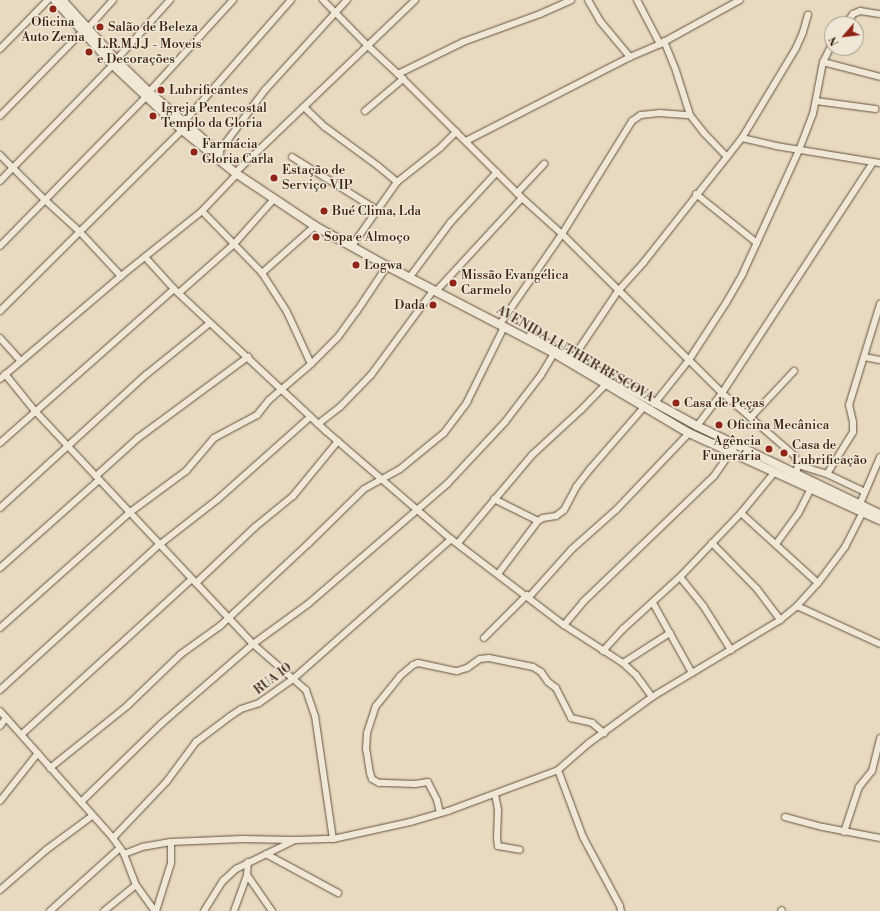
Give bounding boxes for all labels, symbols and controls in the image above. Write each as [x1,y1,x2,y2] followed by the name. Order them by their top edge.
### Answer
[48,4,58,14] marker: Oficina Auto Zema
[21,15,85,46] place label: Oficina Auto Zema
[824,16,864,56] north arrow
[108,19,198,35] place label: Salão de Beleza
[95,22,105,32] marker: Salão de Beleza
[826,34,843,48] text: N
[97,37,201,68] place label: L.R.M.J.J - Moveis e Decorações
[84,47,94,57] marker: L.R.M.J.J - Moveis e Decorações
[169,82,248,98] place label: Lubrificantes
[156,85,166,95] marker: Lubrificantes
[161,101,267,132] place label: Igreja Pentecostal Templo da Gloria
[148,111,158,121] marker: Igreja Pentecostal Templo da Gloria
[202,137,273,168] place label: Farmácia Gloria Carla
[189,147,199,157] marker: Farmácia Gloria Carla
[282,163,353,194] place label: Estação de Serviço VIP
[269,173,279,183] marker: Estação de Serviço VIP
[332,203,421,219] place label: Bué Clima, Lda
[319,206,329,216] marker: Bué Clima, Lda
[324,229,410,245] place label: Sopa e Almoço
[311,232,321,242] marker: Sopa e Almoço
[364,257,402,273] place label: Logwa
[351,260,361,270] marker: Logwa
[461,268,568,299] place label: Missão Evangélica Carmelo
[448,278,458,288] marker: Missão Evangélica Carmelo
[394,297,425,313] place label: Dada
[428,300,438,310] marker: Dada
[493,302,657,406] street label: AVENIDA LUTHER RESCOVA
[684,395,765,411] place label: Casa de Peças
[671,398,681,408] marker: Casa de Peças
[727,417,829,433] place label: Oficina Mecânica
[714,420,724,430] marker: Oficina Mecânica
[702,434,761,465] place label: Agência Funerária
[792,438,867,469] place label: Casa de Lubrificação
[764,444,774,454] marker: Agência Funerária
[779,448,789,458] marker: Casa de Lubrificação
[251,660,295,698] street label: RUA 10

